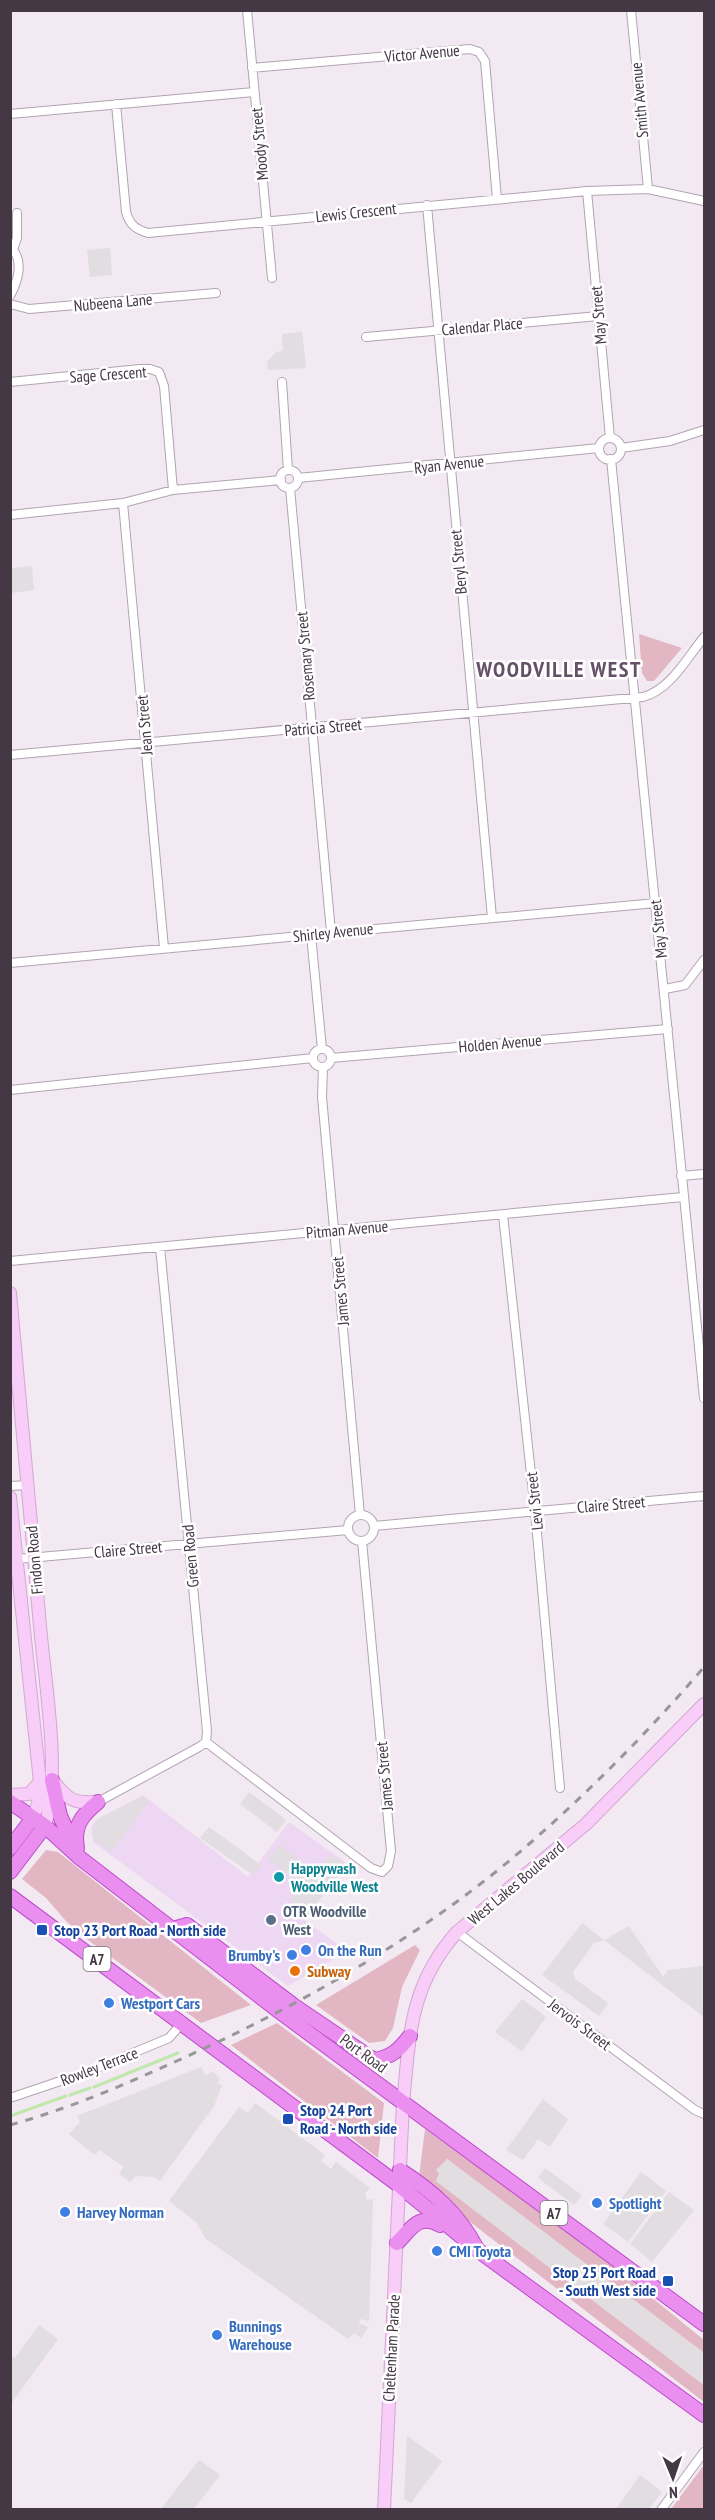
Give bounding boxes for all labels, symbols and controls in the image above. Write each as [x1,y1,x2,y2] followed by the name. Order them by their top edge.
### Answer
[382,40,461,66] street label: Victor Avenue
[626,61,652,139] street label: Smith Avenue
[246,106,272,181] street label: Moody Street
[315,198,398,226] street label: Lewis Crescent
[585,284,611,345] street label: May Street
[73,289,153,315] street label: Nubeena Lane
[441,312,523,340] street label: Calendar Place
[69,361,148,387] street label: Sage Crescent
[413,450,485,478] street label: Ryan Avenue
[445,528,471,595] street label: Beryl Street
[291,610,319,701] street label: Rosemary Street
[475,655,642,683] district label: WOODVILLE WEST
[131,693,157,757] street label: Jean Street
[284,714,363,740] street label: Patricia Street
[645,898,671,959] street label: May Street
[292,918,374,946] street label: Shirley Avenue
[458,1029,542,1057] street label: Holden Avenue
[305,1215,389,1243] street label: Pitman Avenue
[327,1255,353,1327] street label: James Street
[521,1470,547,1531] street label: Levi Street
[576,1491,647,1517] street label: Claire Street
[177,1524,203,1588] street label: Green Road
[21,1525,47,1595] street label: Findon Road
[93,1536,164,1562] street label: Claire Street
[371,1740,397,1812] street label: James Street
[464,1837,568,1929] street label: West Lakes Boulevard
[290,1858,379,1896] place label: Happywash Woodville West
[272,1870,286,1884] marker: Happywash Woodville West
[282,1901,367,1939] place label: OTR Woodville West
[264,1913,278,1927] marker: OTR Woodville West
[54,1920,226,1940] place label: Stop 23 Port Road - North side
[35,1923,49,1937] marker: Stop 23 Port Road - North side
[318,1940,382,1960] place label: On the Run
[299,1943,313,1957] marker: On the Run
[228,1945,280,1965] place label: Brumby's
[84,1947,110,1971] road number: A7
[285,1948,299,1962] marker: Brumby's
[307,1961,351,1981] place label: Subway
[288,1964,302,1978] marker: Subway
[120,1993,200,2013] place label: Westport Cars
[544,1993,616,2054] street label: Jervois Street
[102,1996,116,2010] marker: Westport Cars
[336,2029,392,2077] street label: Port Road
[58,2042,140,2090] street label: Rowley Terrace
[300,2100,397,2138] place label: Stop 24 Port Road - North side
[281,2112,295,2126] marker: Stop 24 Port Road - North side
[609,2193,662,2213] place label: Spotlight
[590,2196,604,2210] marker: Spotlight
[540,2201,568,2225] road number: A7
[77,2202,164,2222] place label: Harvey Norman
[58,2205,72,2219] marker: Harvey Norman
[449,2241,511,2261] place label: CMI Toyota
[430,2244,444,2258] marker: CMI Toyota
[553,2262,656,2300] place label: Stop 25 Port Road - South West side
[661,2274,675,2288] marker: Stop 25 Port Road - South West side
[378,2294,404,2402] street label: Cheltenham Parade
[228,2316,292,2354] place label: Bunnings Warehouse
[210,2328,224,2342] marker: Bunnings Warehouse
[643,2448,703,2508] north arrow
[669,2483,678,2503] text: N

